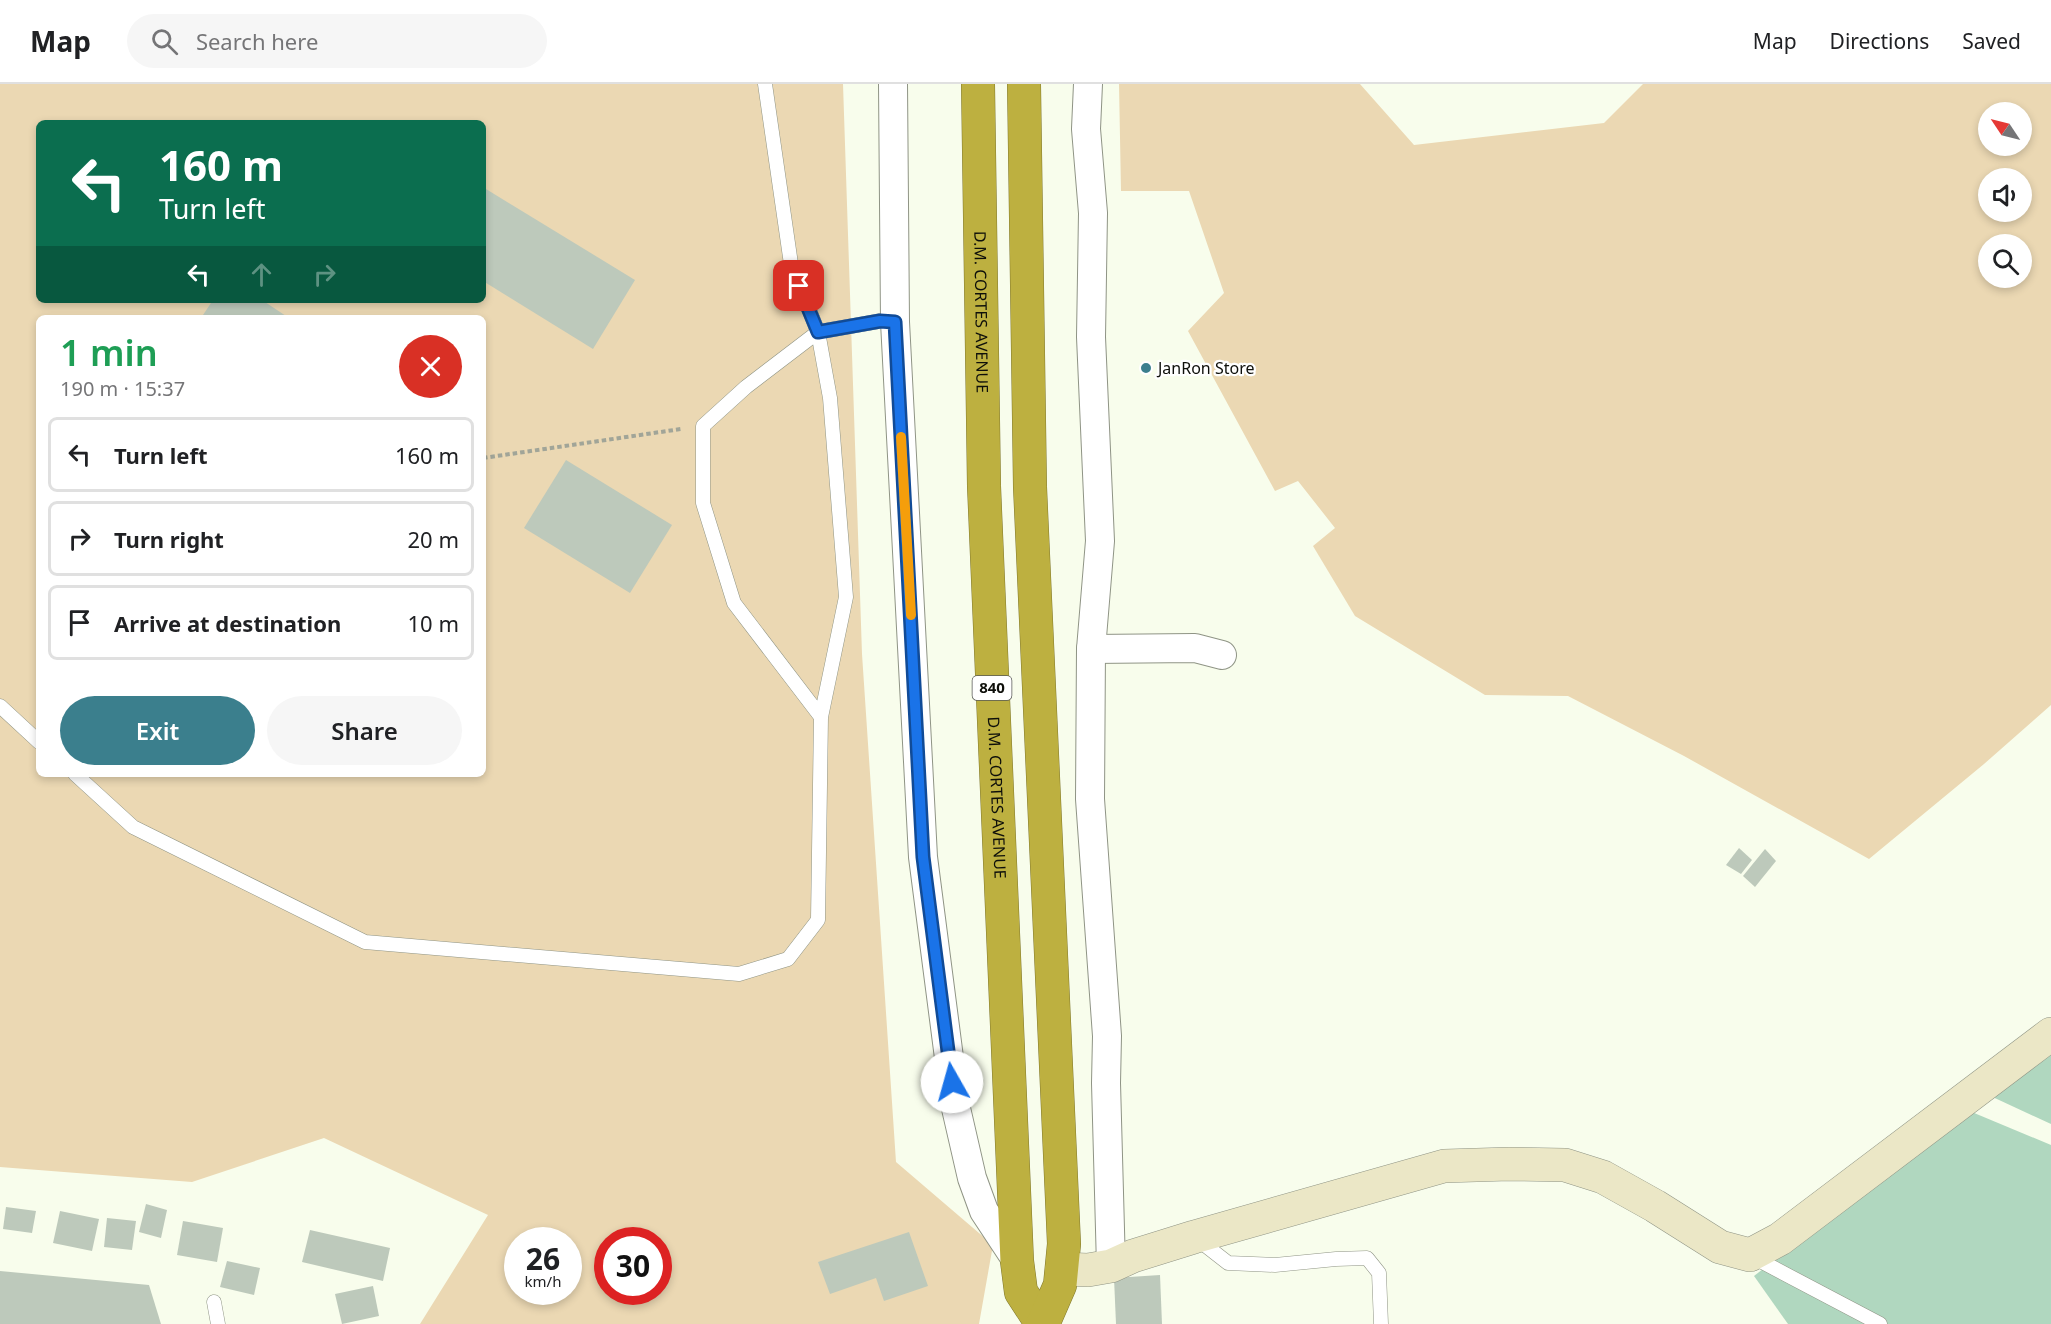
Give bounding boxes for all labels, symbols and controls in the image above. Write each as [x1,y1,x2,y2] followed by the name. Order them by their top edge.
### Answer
[127,14,547,68] search box
[30,22,91,60] text: Map
[148,25,181,58] icon: search
[196,26,318,56] text: Search here
[1753,27,1797,55] text: Map
[1830,27,1929,55] text: Directions
[1962,27,2021,55] text: Saved
[1978,102,2032,156] north arrow
[1978,102,2032,288] map controls
[159,136,283,193] text: 160 m
[60,144,138,222] icon: left
[1978,168,2032,222] button: sound
[159,190,265,227] text: Turn left
[969,231,994,393] street label: D.M. CORTES AVENUE
[1978,234,2032,288] button: search
[182,258,215,291] icon: left
[245,258,278,291] icon: ahead
[308,258,341,291] icon: right
[773,260,824,311] pin
[782,269,815,302] icon: arrive
[60,328,158,377] text: 1 min
[399,335,462,398] button: close
[1156,357,1254,379] place label: JanRon Store
[1139,361,1153,375] marker: JanRon Store
[60,375,185,402] text: 190 m · 15:37
[63,438,96,471] icon: left
[114,440,208,470] text: Turn left
[395,440,459,470] text: 160 m
[63,522,96,555] icon: right
[114,524,224,554] text: Turn right
[408,524,459,554] text: 20 m
[63,606,96,639] icon: arrive
[114,608,341,638] text: Arrive at destination
[408,608,459,638] text: 10 m
[972,676,1012,700] road number: 840
[60,696,255,765] button: Exit
[267,696,462,765] button: Share
[983,716,1012,879] street label: D.M. CORTES AVENUE
[920,1050,984,1114] position arrow
[594,1227,672,1305] speed limit sign: 30
[526,1238,560,1279] text: 26
[525,1271,561,1291] text: km/h

